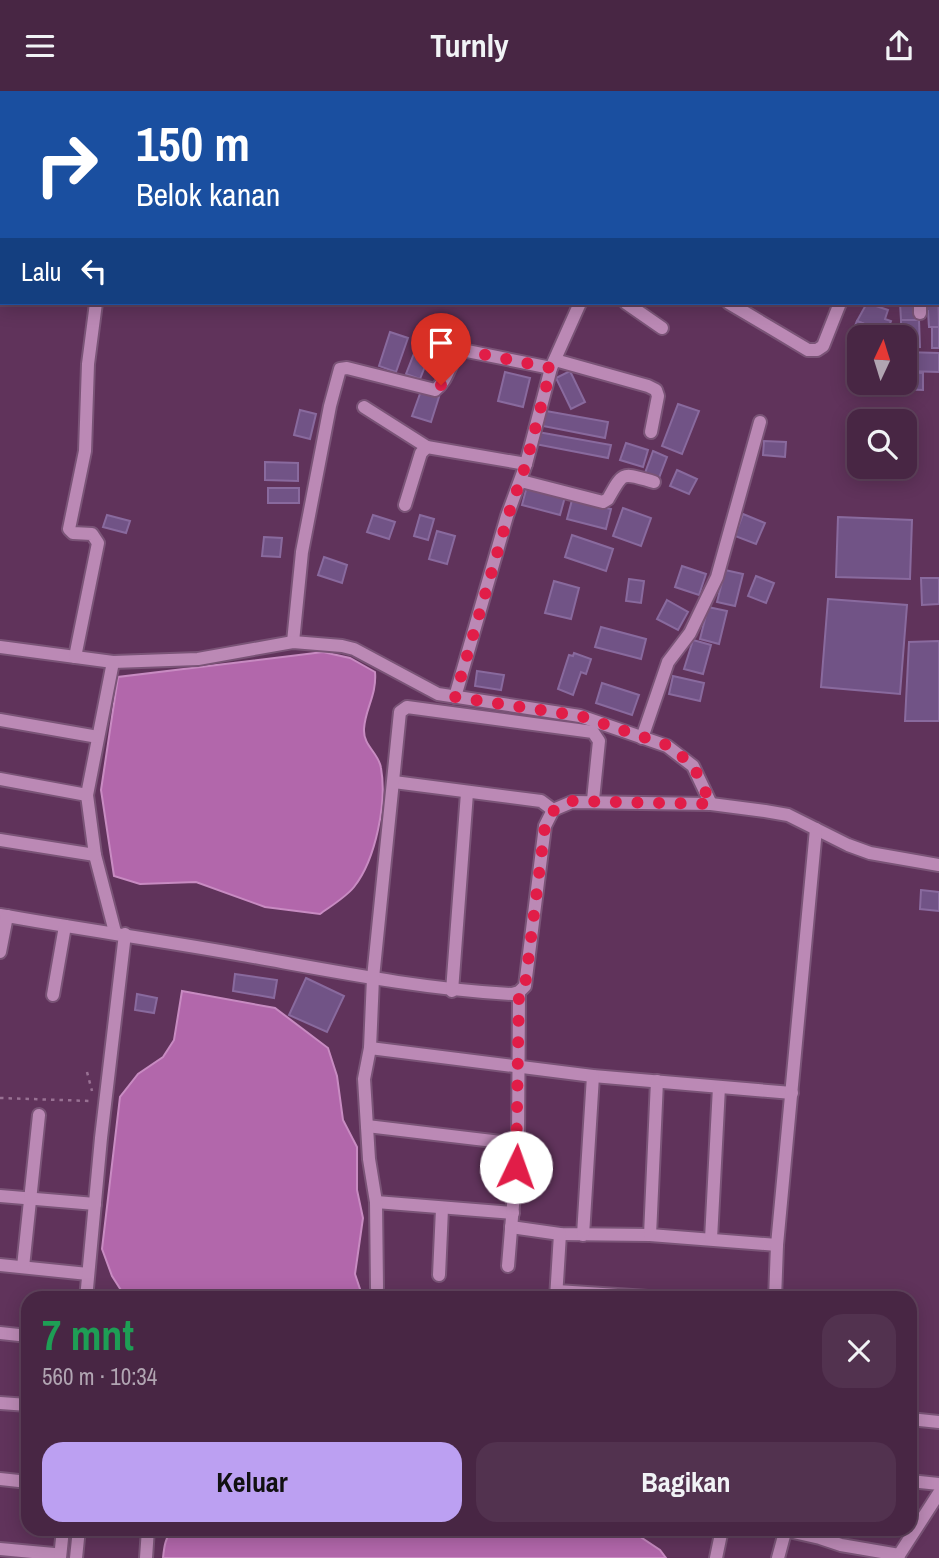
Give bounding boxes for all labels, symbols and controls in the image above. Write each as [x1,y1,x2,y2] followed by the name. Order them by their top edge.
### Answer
[430,24,509,67] text: Turnly
[21,27,59,65] icon: menu
[880,27,918,65] icon: share
[136,110,250,176] text: 150 m
[21,119,112,210] icon: right
[136,173,280,216] text: Belok kanan
[75,252,113,290] icon: left
[21,254,61,289] text: Lalu
[411,313,471,385] pin
[422,324,460,362] icon: arrive
[847,325,917,395] north arrow
[847,325,917,479] map controls
[847,409,917,479] button: search
[479,1130,553,1204] position arrow
[42,1307,134,1363] text: 7 mnt
[822,1314,896,1388] button: close
[42,1361,157,1392] text: 560 m · 10:34
[42,1442,462,1522] button: Keluar
[476,1442,896,1522] button: Bagikan

